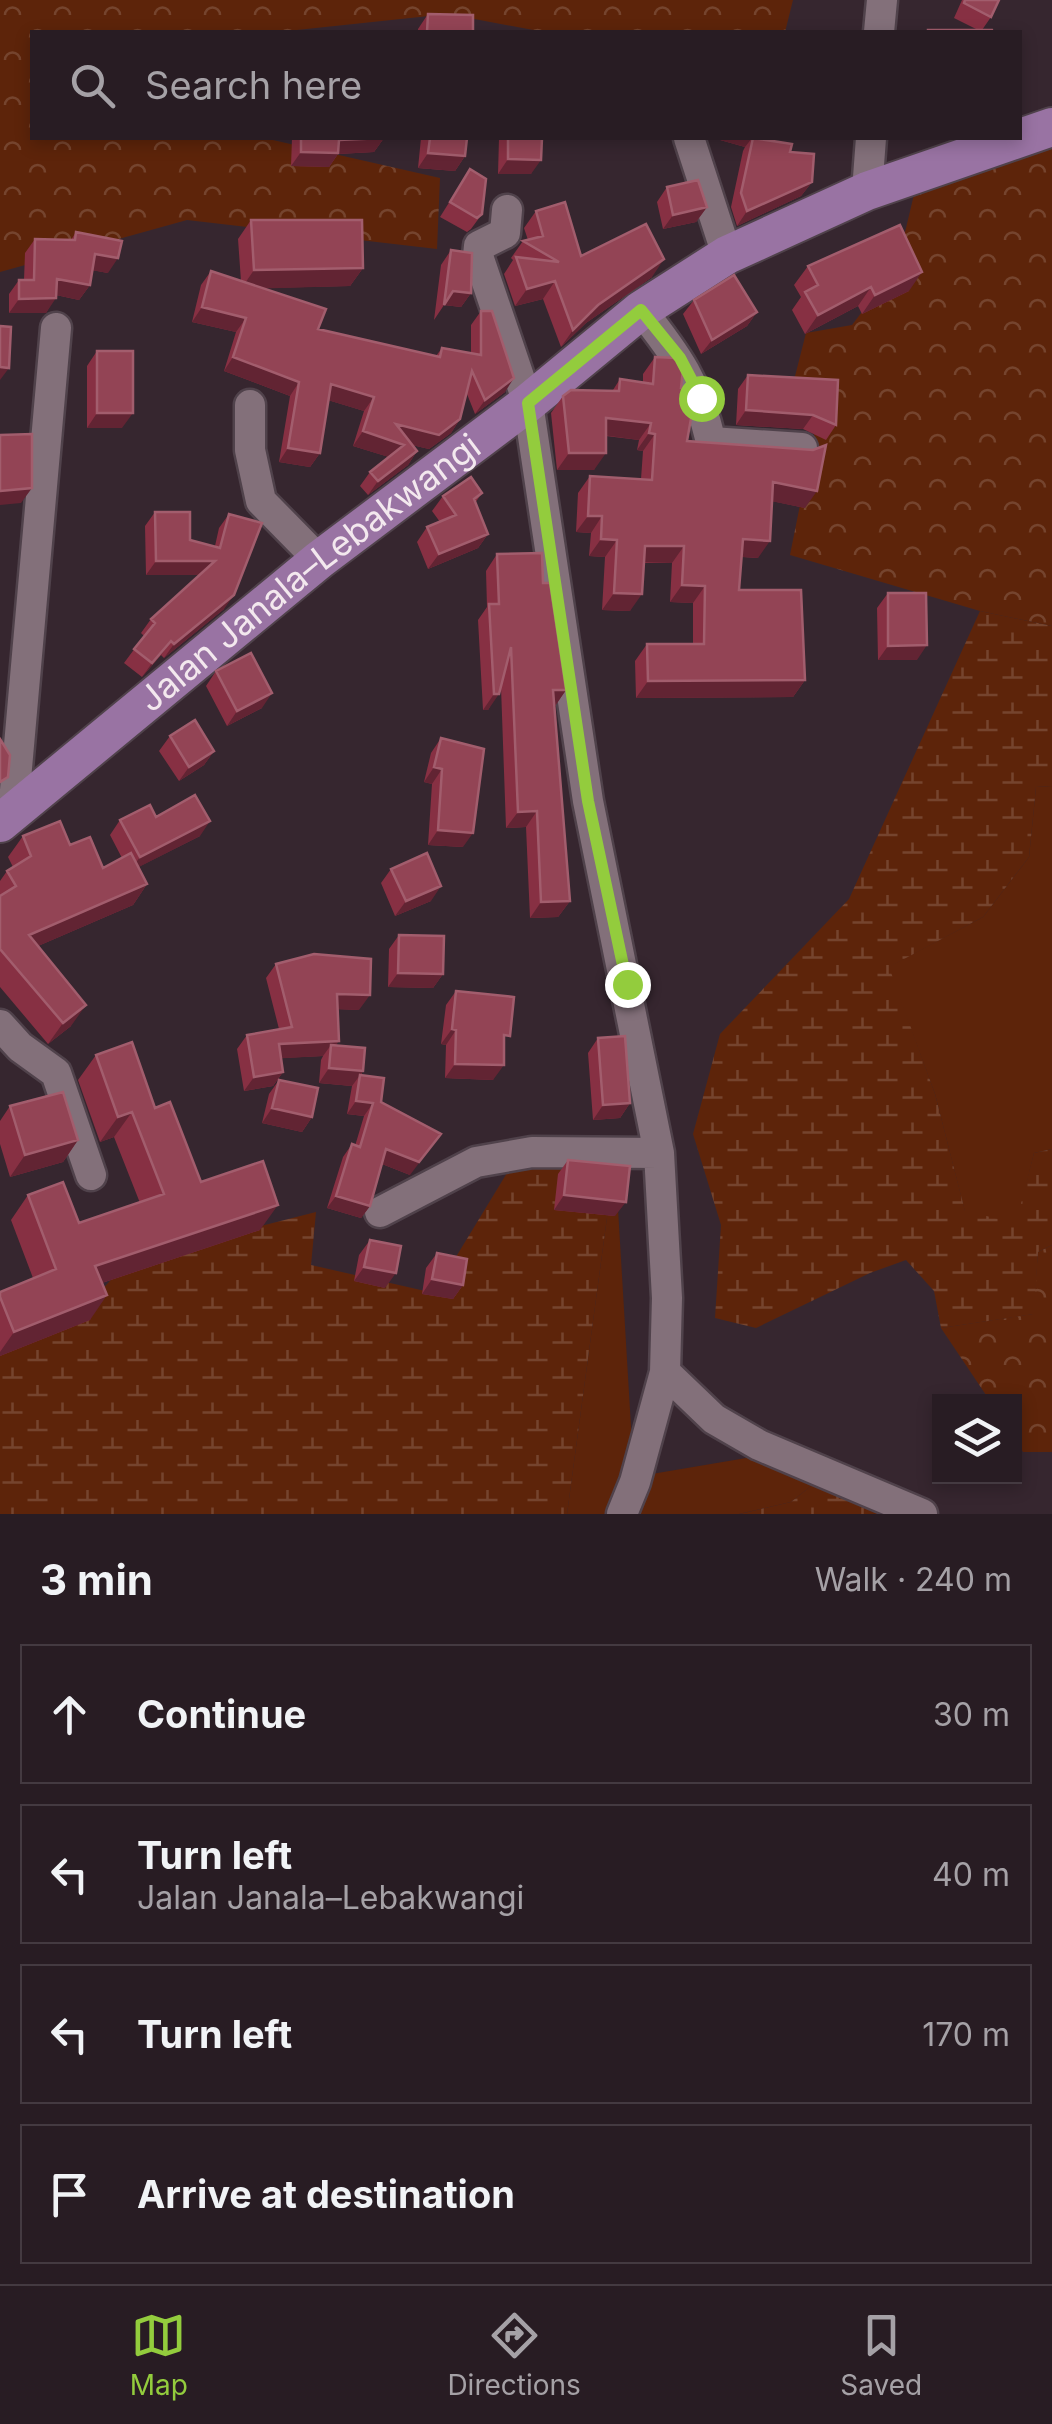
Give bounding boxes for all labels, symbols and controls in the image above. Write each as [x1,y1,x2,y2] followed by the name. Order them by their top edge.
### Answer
[30,30,1022,140] search box
[65,58,120,113] icon: search
[145,62,362,108] text: Search here
[679,376,725,422] route start
[130,424,488,720] street label: Jalan Janala–Lebakwangi
[605,962,651,1008] route end
[932,1394,1022,1484] map controls
[932,1394,1022,1484] button: layers
[40,1554,153,1605] text: 3 min
[815,1560,1012,1599] text: Walk · 240 m
[42,1687,97,1742] icon: ahead
[137,1691,306,1737] text: Continue
[933,1695,1010,1734] text: 30 m
[137,1832,292,1878] text: Turn left
[42,1847,97,1902] icon: left
[932,1855,1010,1894] text: 40 m
[137,1878,524,1917] text: Jalan Janala–Lebakwangi
[42,2007,97,2062] icon: left
[137,2011,292,2057] text: Turn left
[922,2015,1010,2054] text: 170 m
[42,2167,97,2222] icon: arrive
[137,2171,515,2217] text: Arrive at destination
[130,2308,188,2402] tab: Map
[447,2308,581,2402] tab: Directions
[840,2308,922,2402] tab: Saved

